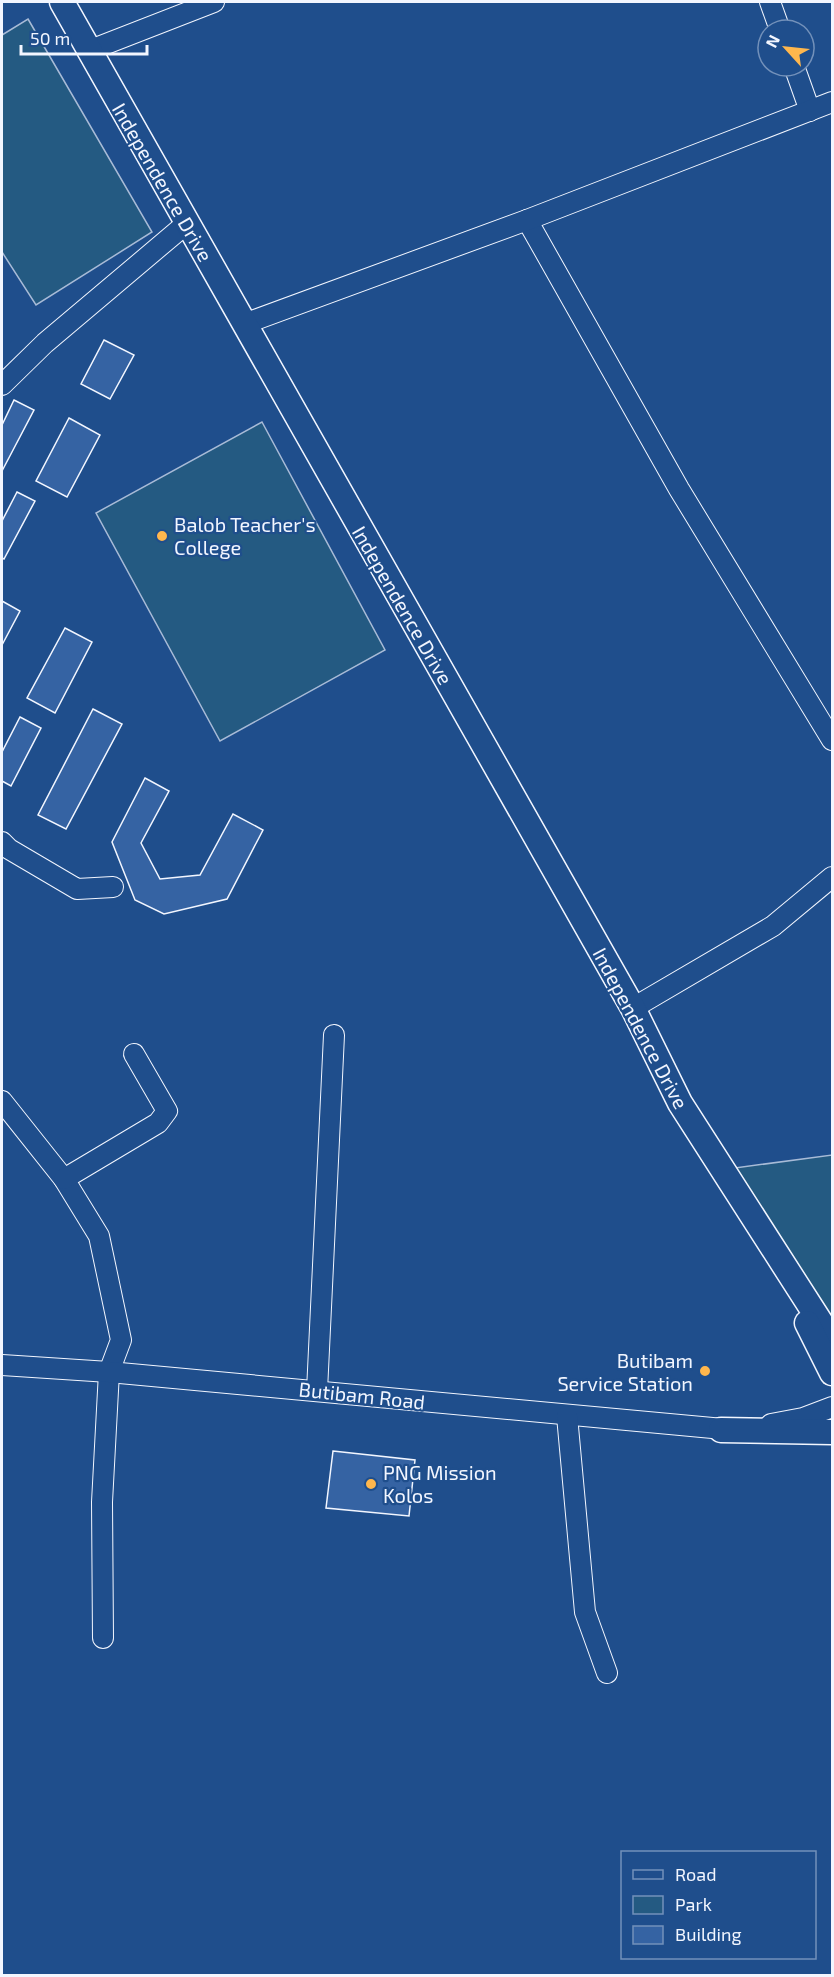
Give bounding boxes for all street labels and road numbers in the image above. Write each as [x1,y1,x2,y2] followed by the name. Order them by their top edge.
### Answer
[108,98,218,266] street label: Independence Drive
[348,521,458,689] street label: Independence Drive
[588,943,694,1113] street label: Independence Drive
[298,1376,426,1414] street label: Butibam Road

